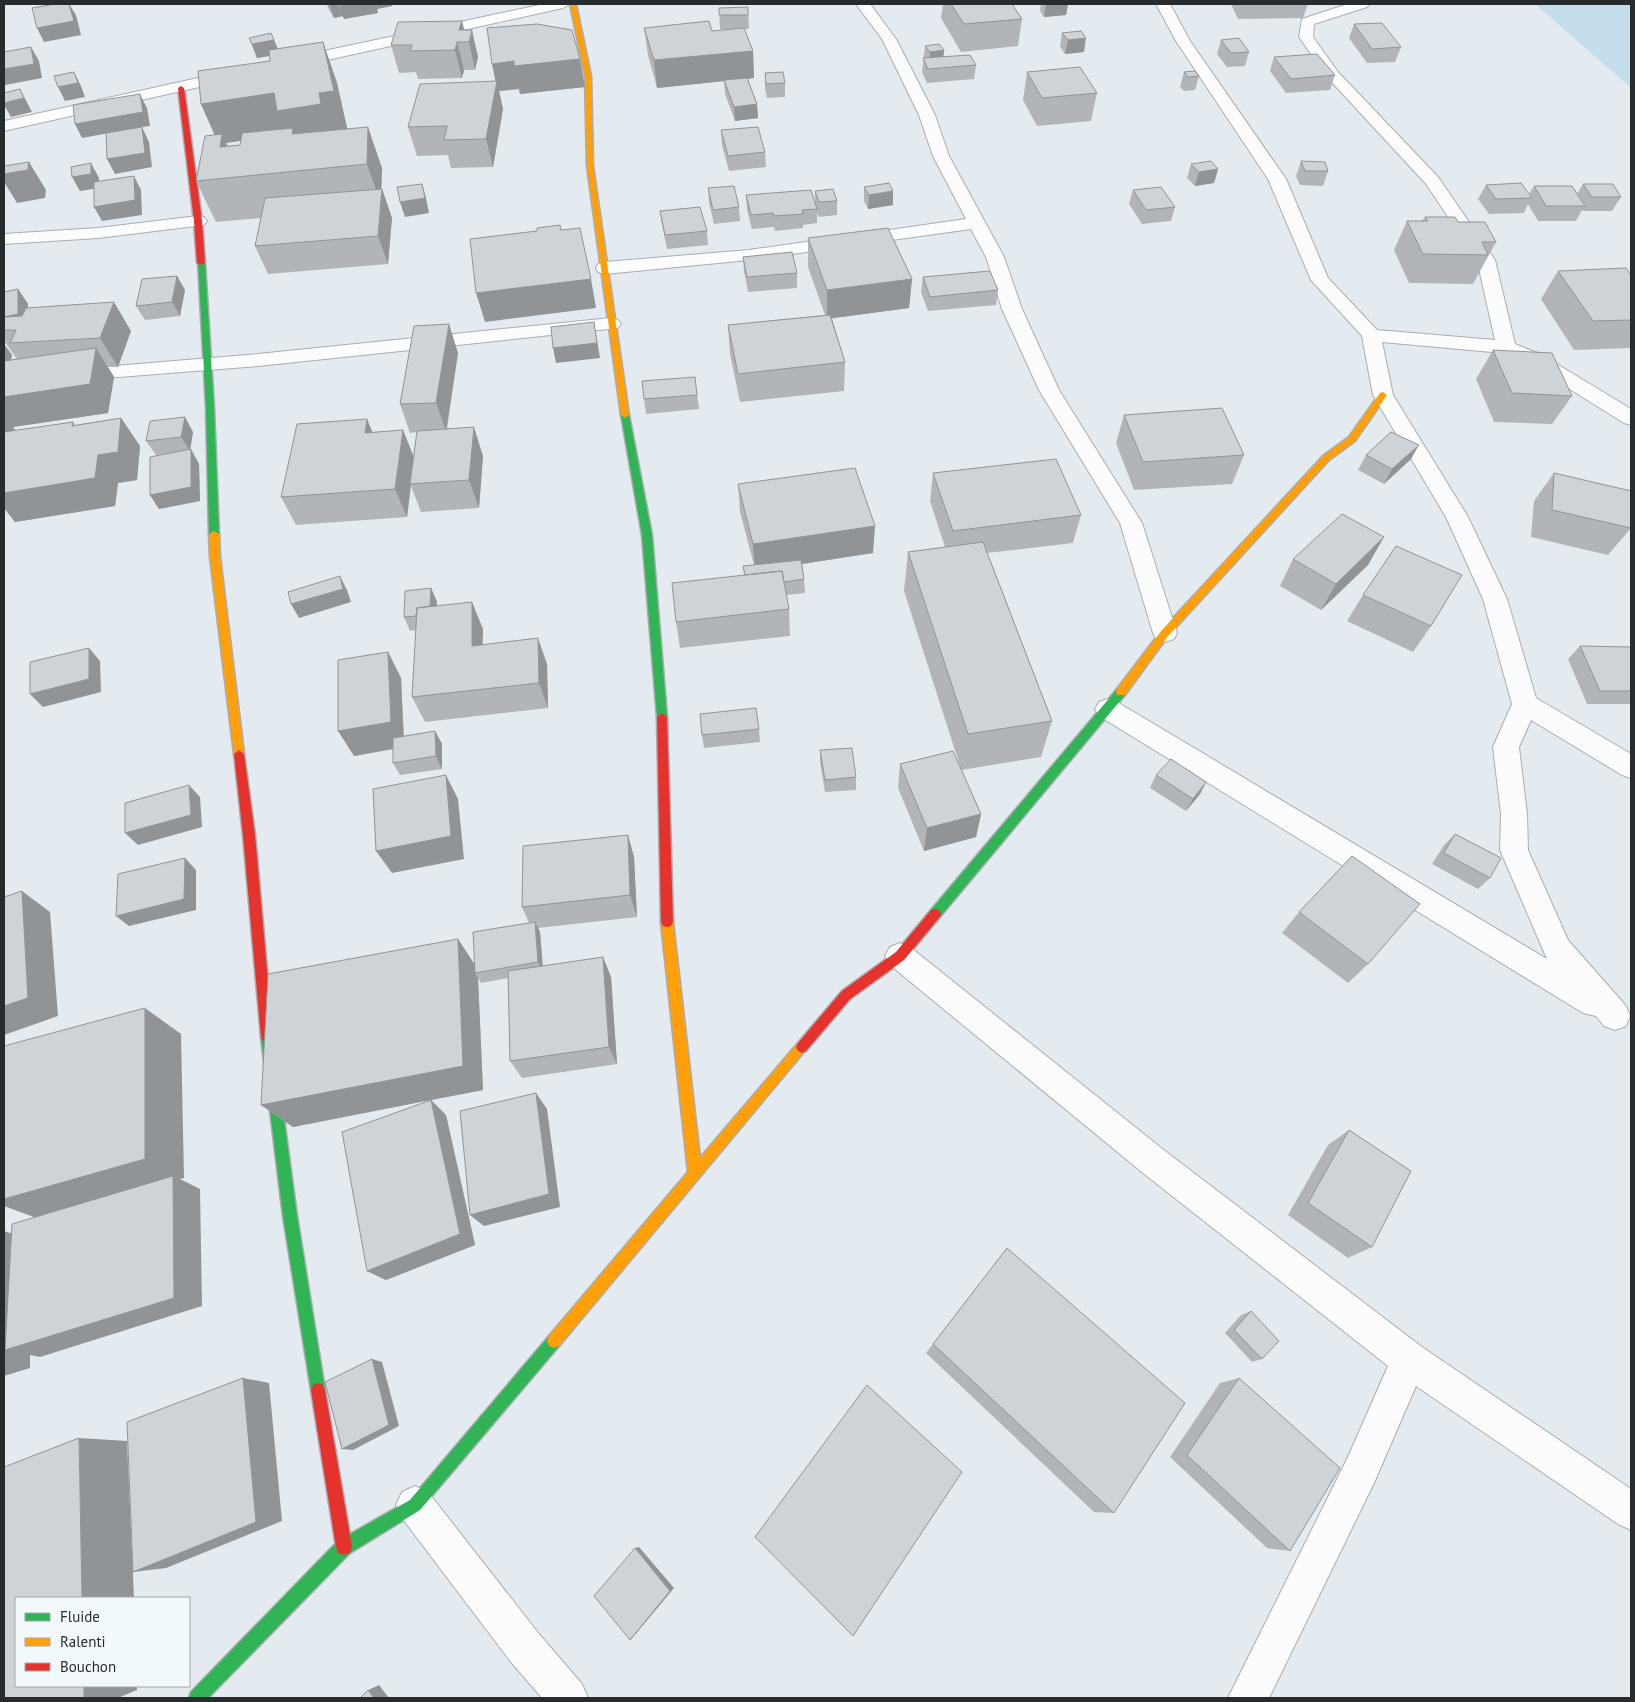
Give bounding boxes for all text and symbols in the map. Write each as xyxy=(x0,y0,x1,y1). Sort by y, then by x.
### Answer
legend xyxy=(15,1597,190,1687)
text: Fluide xyxy=(60,1607,100,1626)
text: Ralenti xyxy=(60,1632,106,1651)
text: Bouchon xyxy=(60,1657,116,1676)

